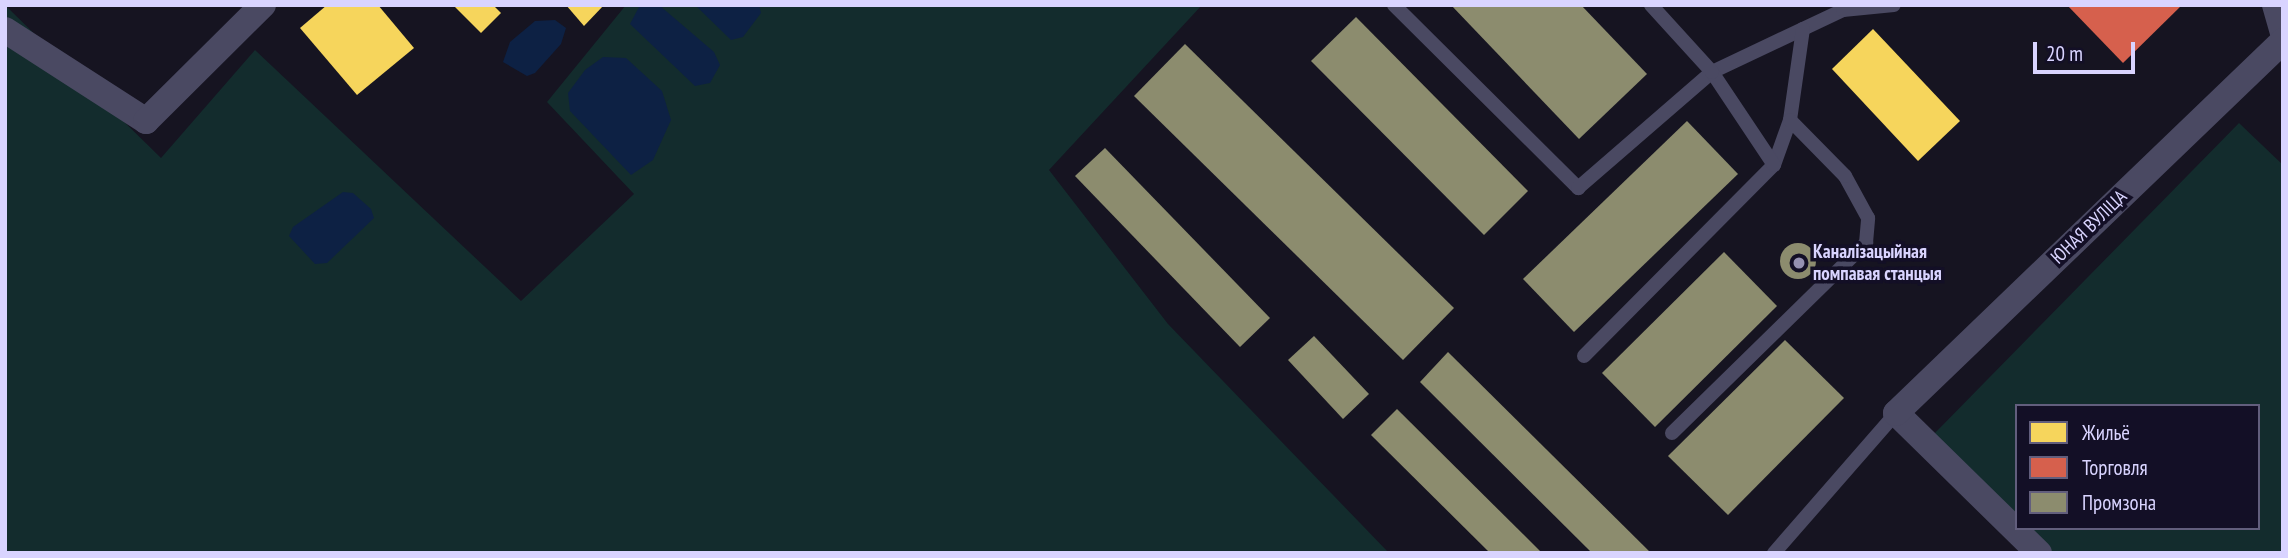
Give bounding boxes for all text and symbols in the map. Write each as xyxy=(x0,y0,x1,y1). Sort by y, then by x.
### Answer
scale bar xyxy=(2036,28,2138,72)
text: 20 m xyxy=(2046,40,2083,67)
street label: ЮНАЯ ВУЛІЦА xyxy=(2046,185,2132,269)
place label: Каналізацыйная помпавая станцыя xyxy=(1813,241,1942,285)
marker: Каналізацыйная помпавая станцыя xyxy=(1791,255,1807,271)
legend xyxy=(2015,404,2260,530)
text: Жильё xyxy=(2082,419,2130,446)
text: Торговля xyxy=(2082,454,2148,481)
text: Промзона xyxy=(2082,489,2156,516)

